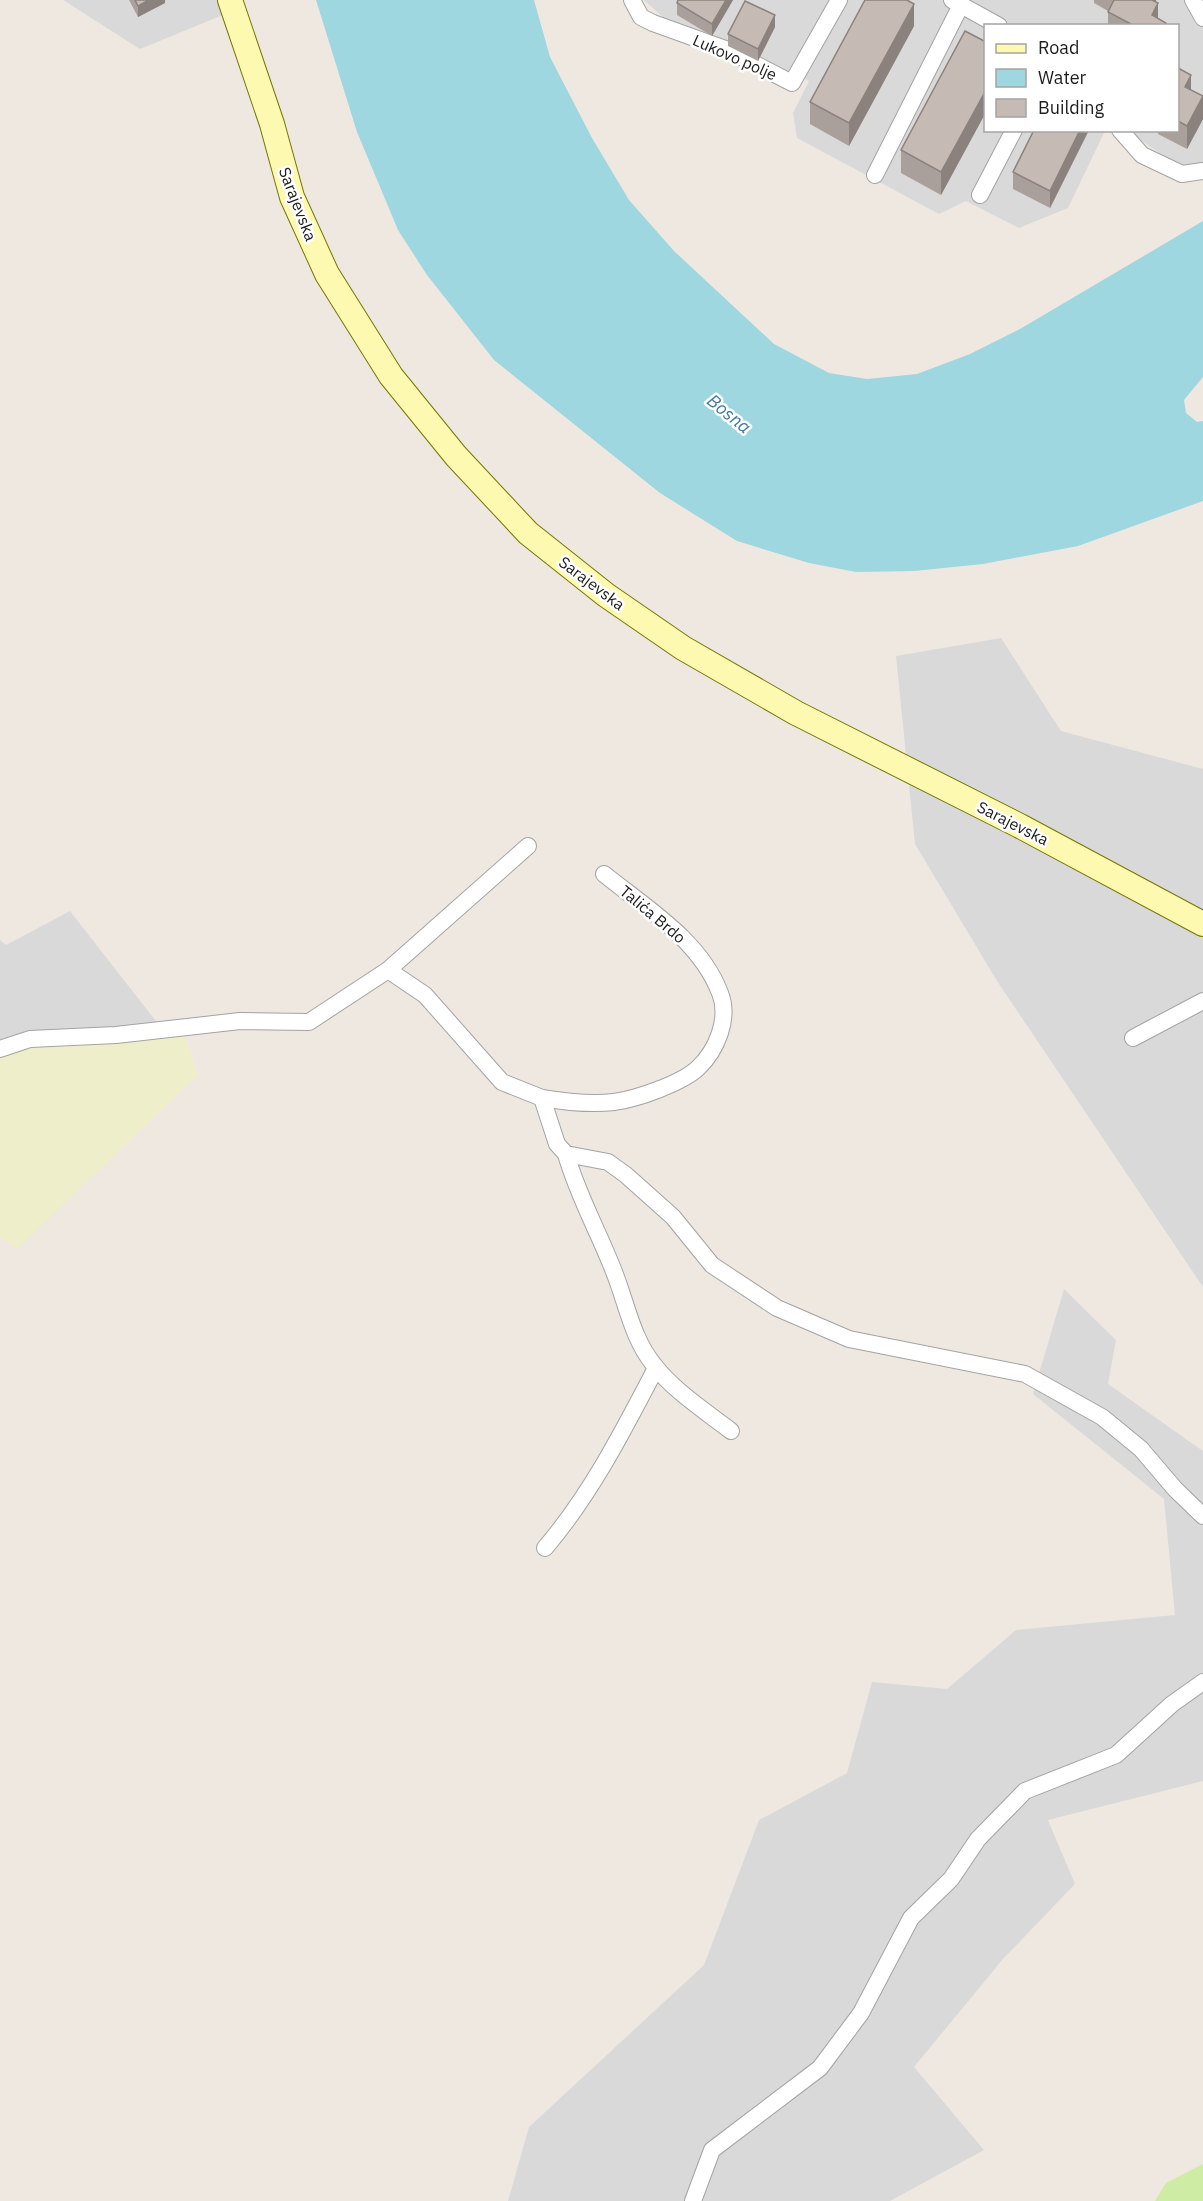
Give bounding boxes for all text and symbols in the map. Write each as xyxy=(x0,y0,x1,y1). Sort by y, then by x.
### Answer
legend xyxy=(984,24,1179,132)
street label: Lukovo polje xyxy=(690,30,780,84)
text: Road xyxy=(1038,36,1079,59)
text: Water xyxy=(1038,66,1087,89)
text: Building xyxy=(1038,96,1105,119)
street label: Sarajevska xyxy=(275,164,321,244)
water label: Bosna xyxy=(703,389,756,438)
street label: Sarajevska xyxy=(555,552,629,615)
street label: Sarajevska xyxy=(974,797,1052,850)
street label: Talića Brdo xyxy=(616,881,690,947)

